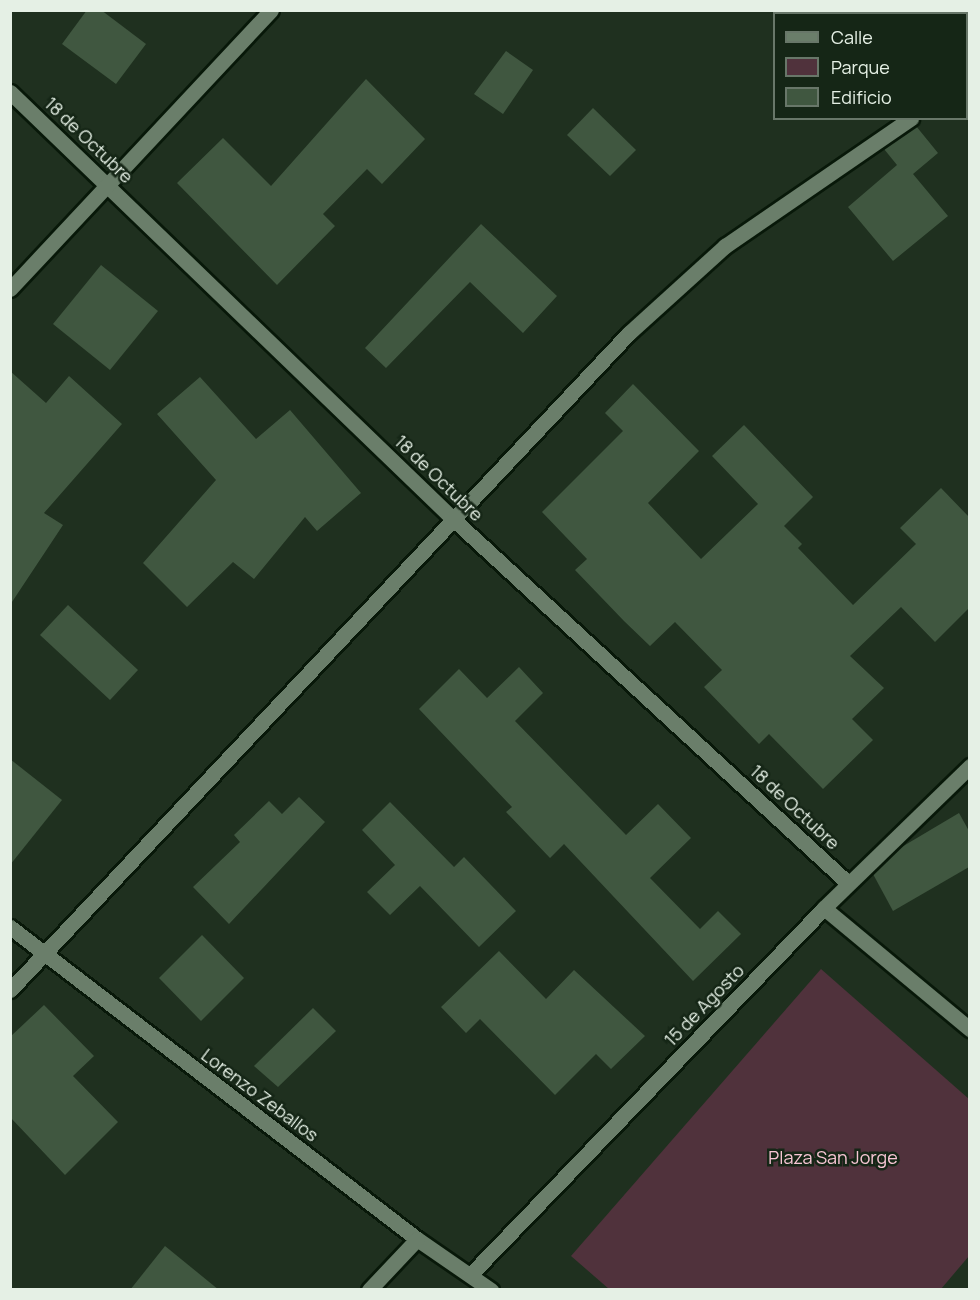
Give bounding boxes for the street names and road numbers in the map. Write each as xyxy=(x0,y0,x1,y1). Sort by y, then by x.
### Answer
street label: 18 de Octubre xyxy=(40,93,138,187)
street label: 18 de Octubre xyxy=(390,431,488,525)
street label: 18 de Octubre xyxy=(746,760,844,854)
street label: 15 de Agosto xyxy=(660,960,748,1050)
street label: Lorenzo Zeballos xyxy=(197,1044,323,1146)

